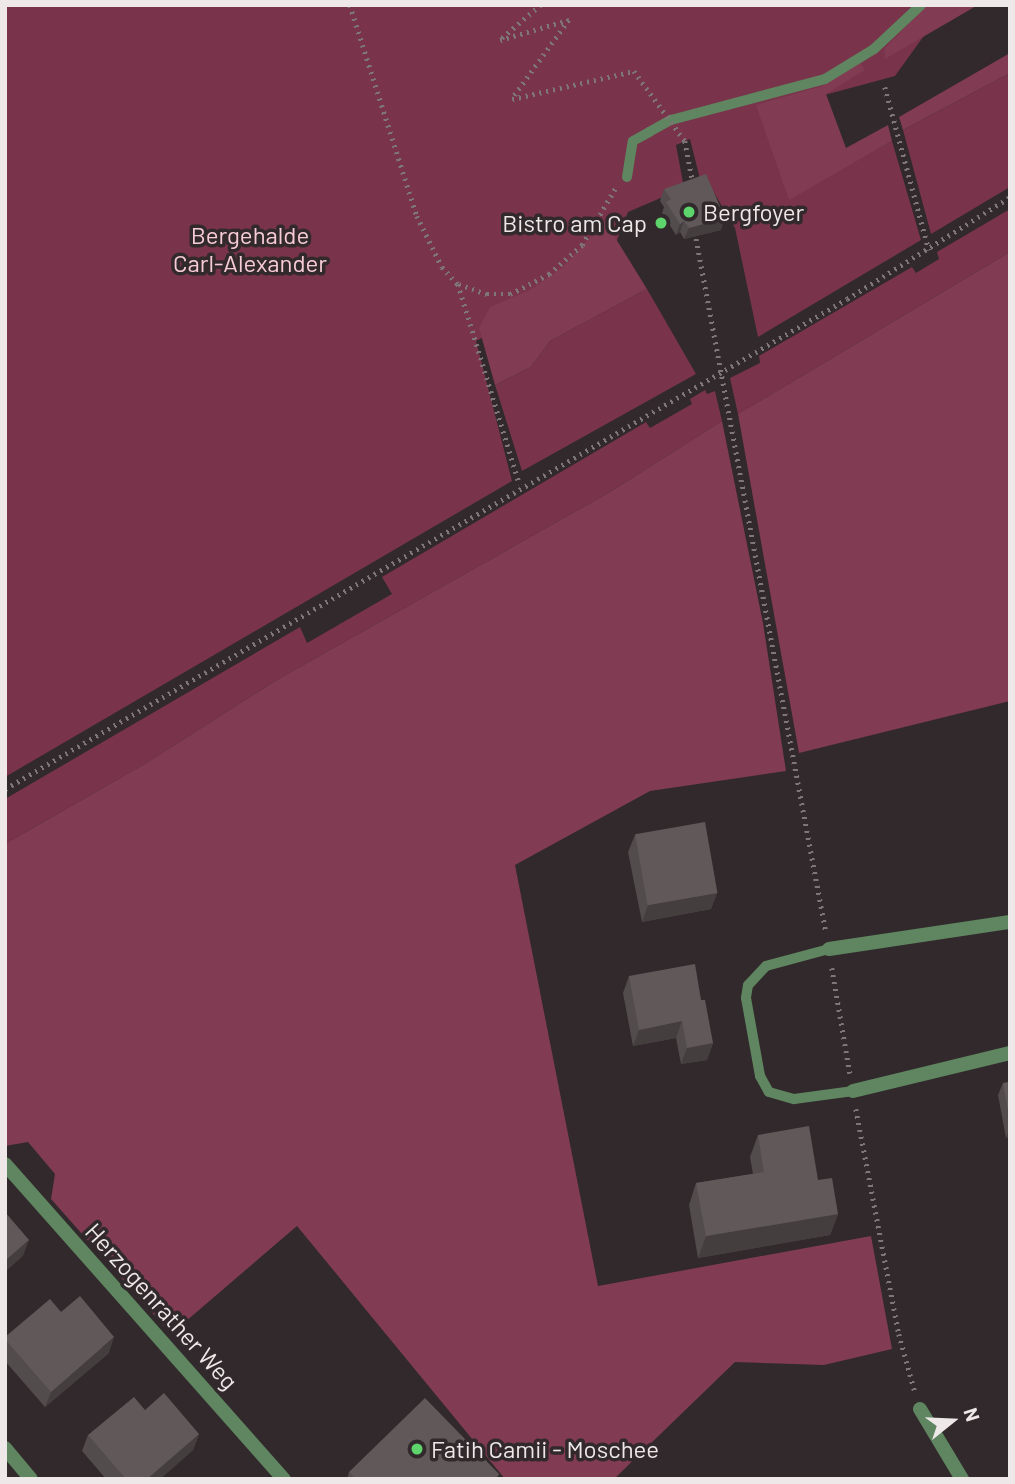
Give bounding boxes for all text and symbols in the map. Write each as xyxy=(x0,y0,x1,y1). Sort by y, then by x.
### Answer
place label: Bergfoyer xyxy=(703,198,804,226)
marker: Bergfoyer xyxy=(681,204,697,220)
place label: Bistro am Cap xyxy=(502,209,647,237)
marker: Bistro am Cap xyxy=(653,215,669,231)
park label: Bergehalde Carl-Alexander xyxy=(173,221,327,277)
street label: Herzogenrather Weg xyxy=(80,1217,244,1395)
north arrow xyxy=(917,1386,987,1456)
text: N xyxy=(960,1405,985,1424)
place label: Fatih Camii - Moschee xyxy=(431,1435,659,1463)
marker: Fatih Camii - Moschee xyxy=(409,1441,425,1457)

